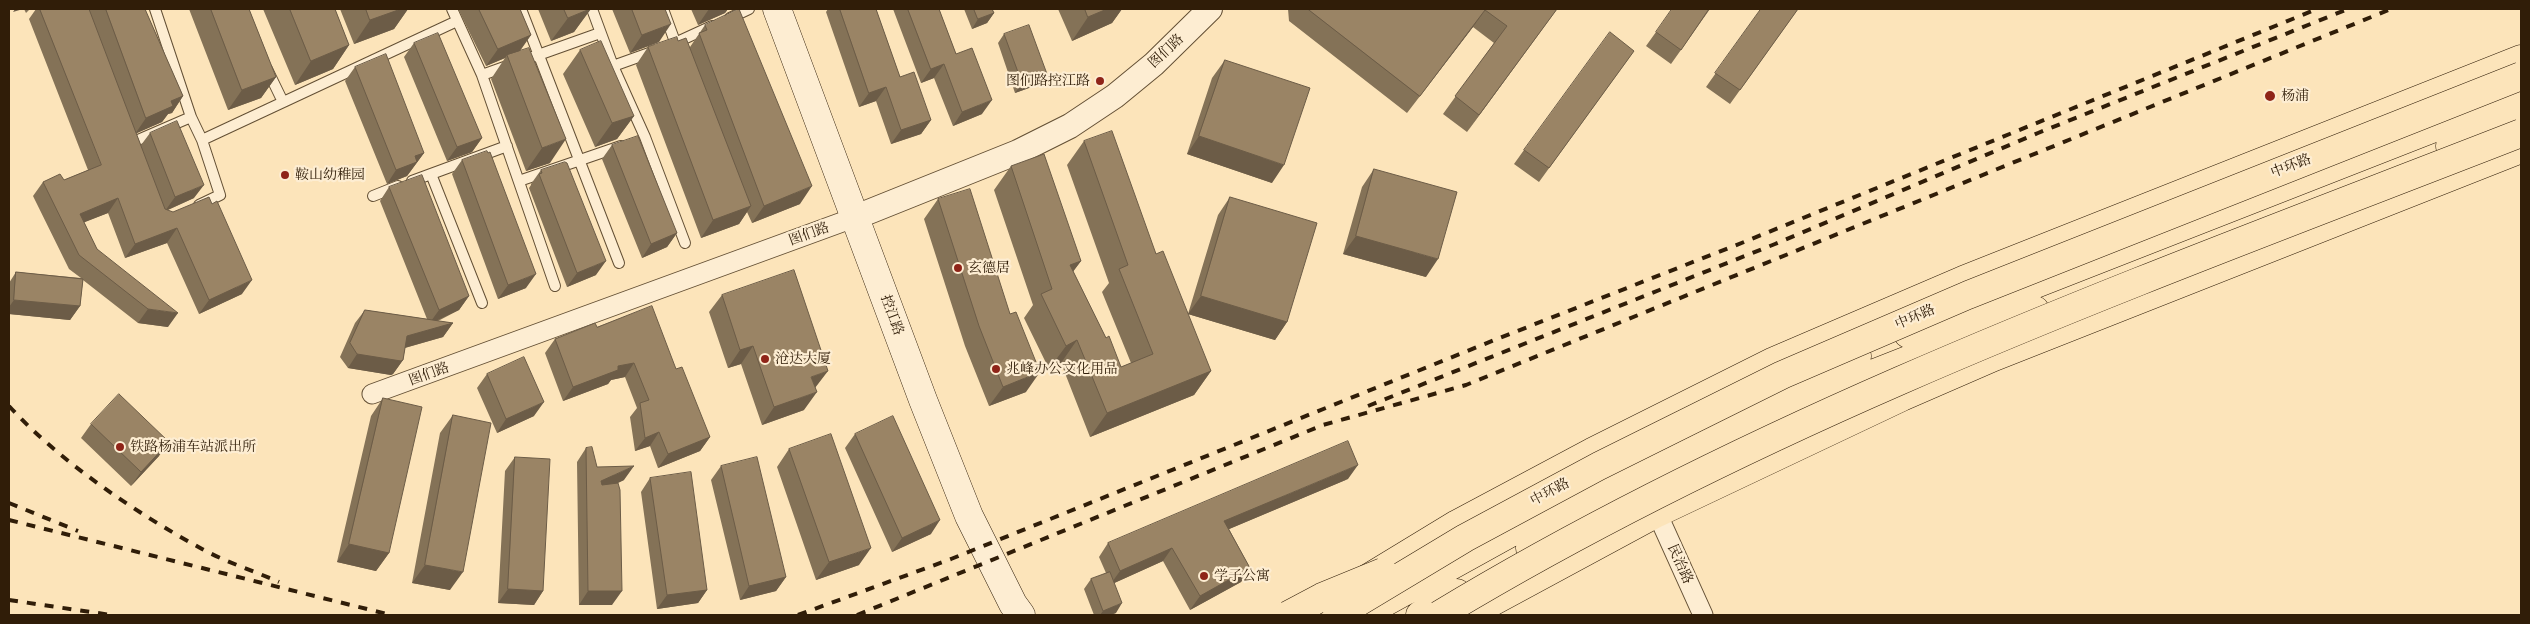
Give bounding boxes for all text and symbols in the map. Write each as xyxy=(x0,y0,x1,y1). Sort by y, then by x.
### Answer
street label: 图们路 xyxy=(1145,31,1187,71)
place label: 图们路控江路 xyxy=(1006,73,1090,89)
marker: 图们路控江路 xyxy=(1094,75,1106,87)
place label: 杨浦 xyxy=(2281,88,2309,104)
marker: 杨浦 xyxy=(2263,89,2277,103)
street label: 中环路 xyxy=(2268,151,2314,181)
place label: 鞍山幼稚园 xyxy=(295,167,365,183)
marker: 鞍山幼稚园 xyxy=(279,169,291,181)
street label: 图们路 xyxy=(786,219,832,249)
place label: 玄德居 xyxy=(968,260,1010,276)
marker: 玄德居 xyxy=(952,262,964,274)
street label: 控江路 xyxy=(877,292,907,338)
street label: 中环路 xyxy=(1892,301,1938,333)
place label: 沧达大厦 xyxy=(775,351,831,367)
marker: 沧达大厦 xyxy=(759,353,771,365)
street label: 图们路 xyxy=(406,359,452,389)
place label: 兆峰办公文化用品 xyxy=(1006,361,1118,377)
marker: 兆峰办公文化用品 xyxy=(990,363,1002,375)
place label: 铁路杨浦车站派出所 xyxy=(130,439,256,455)
marker: 铁路杨浦车站派出所 xyxy=(114,441,126,453)
street label: 中环路 xyxy=(1528,475,1572,509)
street label: 民治路 xyxy=(1664,541,1696,587)
place label: 学子公寓 xyxy=(1214,568,1270,584)
marker: 学子公寓 xyxy=(1198,570,1210,582)

